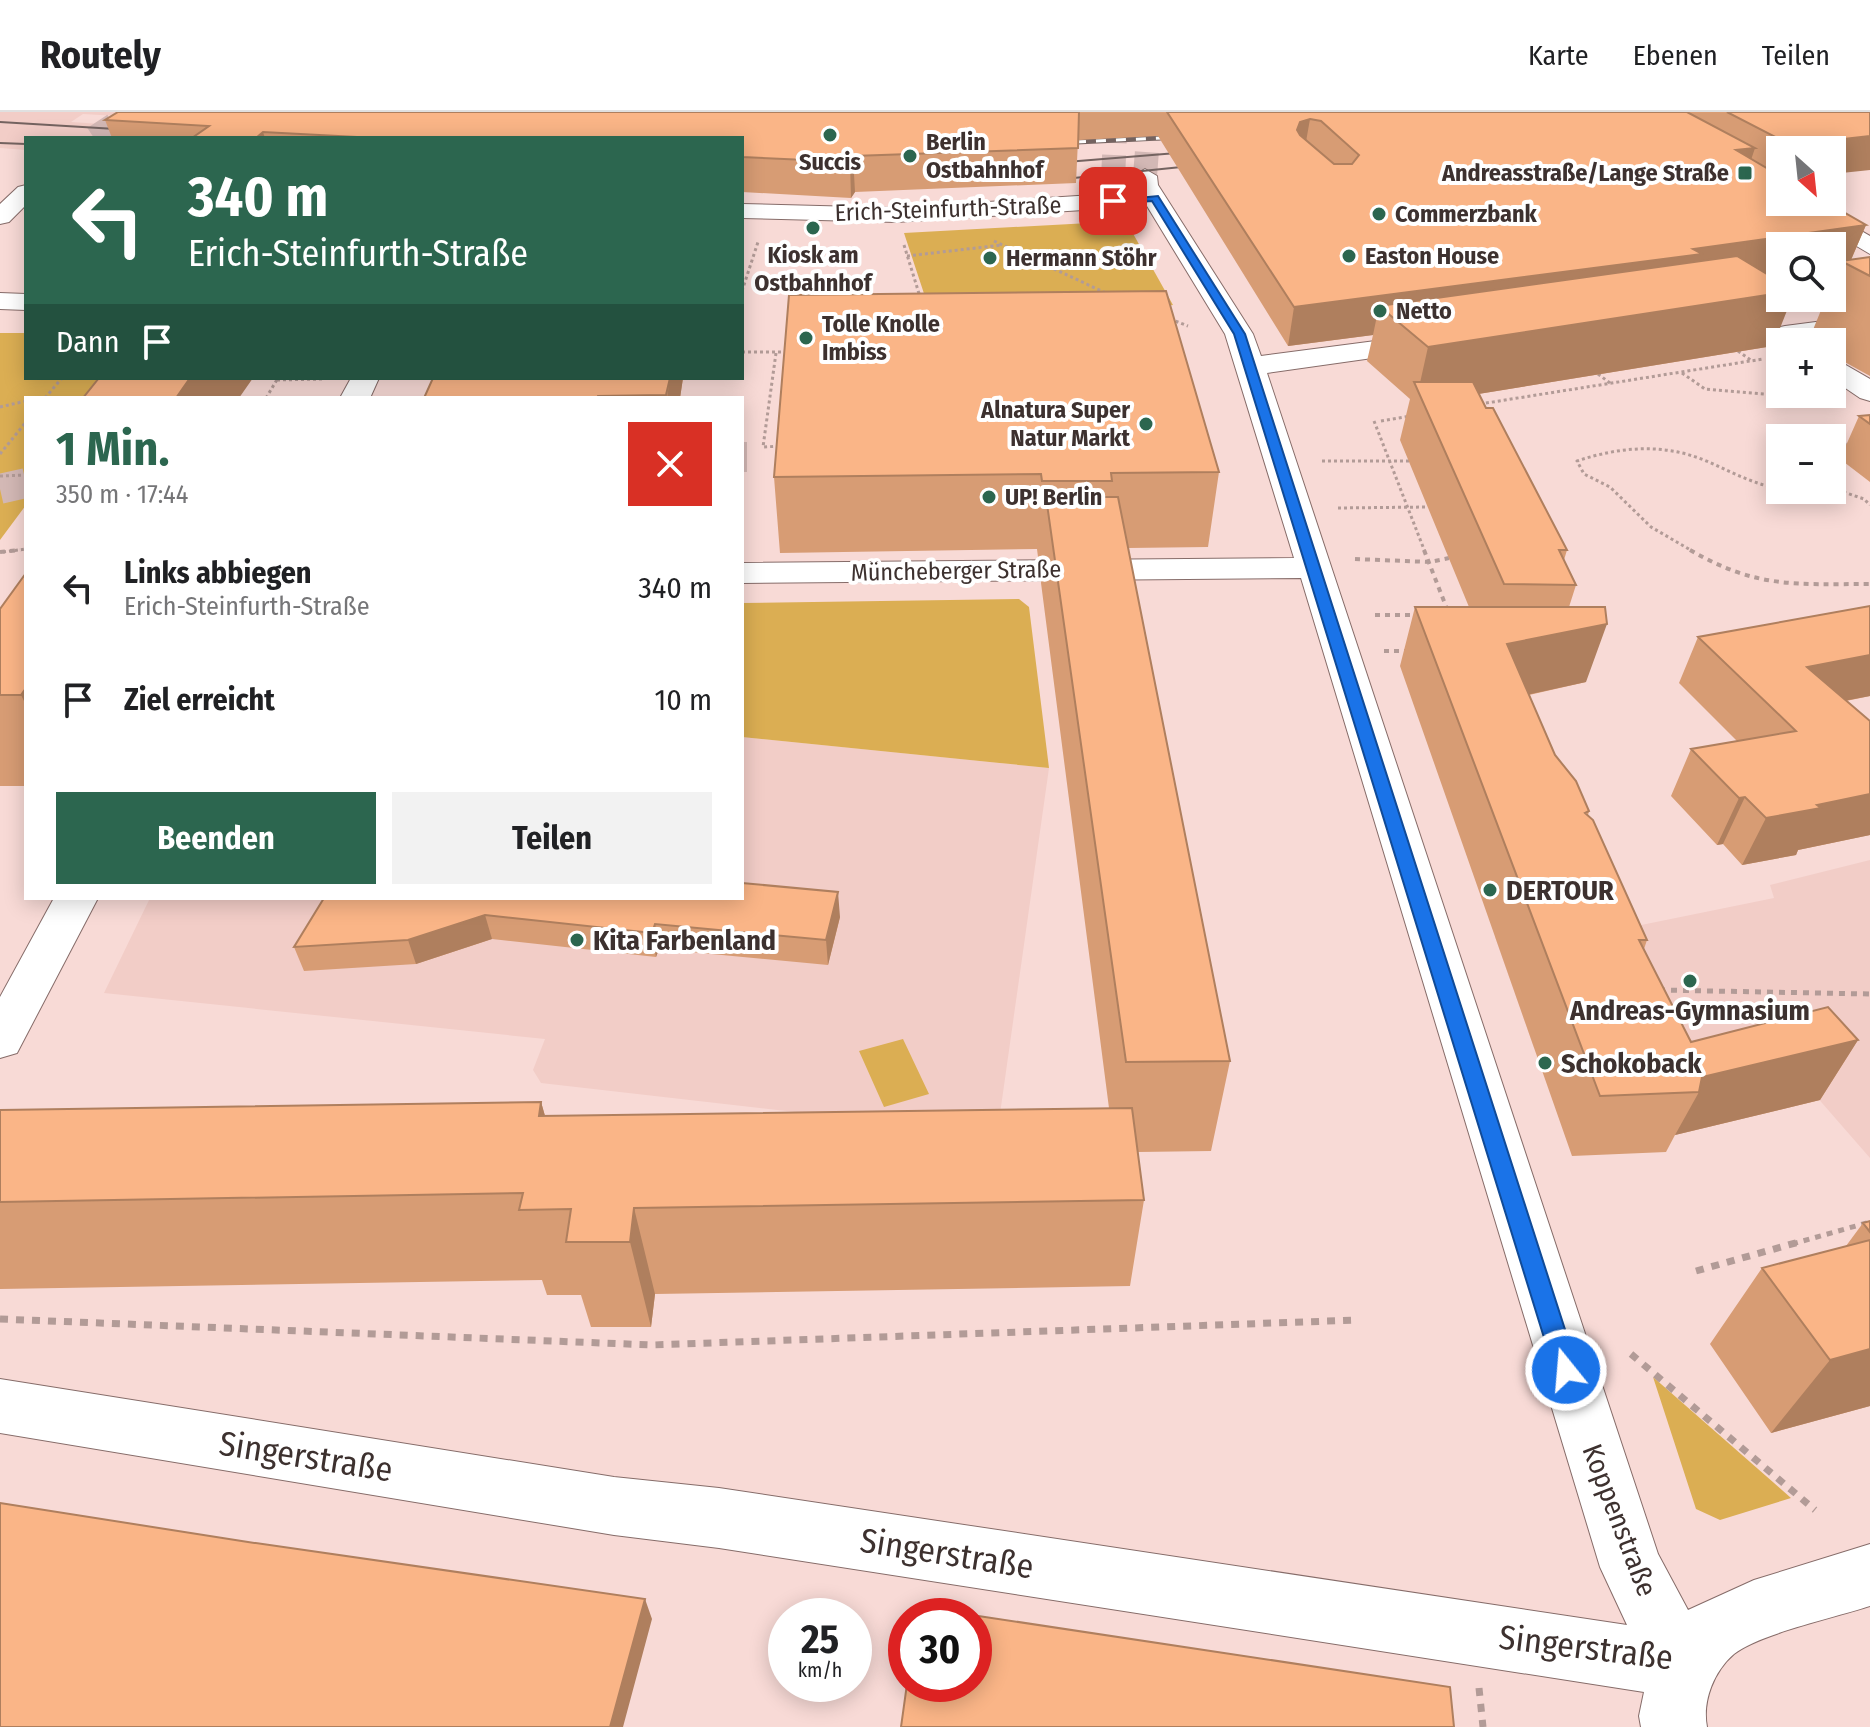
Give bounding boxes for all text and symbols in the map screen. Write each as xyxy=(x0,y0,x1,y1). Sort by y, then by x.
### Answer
text: Routely xyxy=(40,32,161,78)
text: Karte xyxy=(1528,39,1589,72)
text: Ebenen xyxy=(1633,39,1718,72)
text: Teilen xyxy=(1762,39,1830,72)
marker: Succis xyxy=(821,126,839,144)
place label: Berlin Ostbahnhof xyxy=(926,128,1045,184)
north arrow xyxy=(1766,136,1846,216)
map controls xyxy=(1766,136,1846,504)
marker: Berlin Ostbahnhof xyxy=(901,147,919,165)
place label: Succis xyxy=(799,148,862,176)
place label: Andreasstraße/Lange Straße xyxy=(1441,159,1729,187)
text: 340 m xyxy=(188,164,328,231)
marker: Andreasstraße/Lange Straße xyxy=(1736,164,1754,182)
pin xyxy=(1079,167,1147,235)
icon: left xyxy=(56,168,160,272)
icon: arrive xyxy=(1091,179,1135,223)
street label: Erich-Steinfurth-Straße xyxy=(834,191,1062,227)
place label: Commerzbank xyxy=(1395,200,1538,228)
marker: Commerzbank xyxy=(1370,205,1388,223)
marker: Kiosk am Ostbahnhof xyxy=(804,219,822,237)
text: Erich-Steinfurth-Straße xyxy=(188,232,528,276)
button: search xyxy=(1766,232,1846,312)
place label: Kiosk am Ostbahnhof xyxy=(754,241,874,297)
place label: Easton House xyxy=(1365,242,1499,270)
place label: Hermann Stöhr xyxy=(1006,244,1157,272)
marker: Easton House xyxy=(1340,247,1358,265)
marker: Hermann Stöhr xyxy=(981,249,999,267)
place label: Netto xyxy=(1396,297,1452,325)
marker: Netto xyxy=(1371,302,1389,320)
place label: Tolle Knolle Imbiss xyxy=(822,310,940,366)
icon: arrive xyxy=(135,320,179,364)
text: Dann xyxy=(56,324,119,360)
button: + xyxy=(1766,328,1846,408)
marker: Tolle Knolle Imbiss xyxy=(797,329,815,347)
place label: Alnatura Super Natur Markt xyxy=(980,396,1131,452)
marker: Alnatura Super Natur Markt xyxy=(1137,415,1155,433)
text: 1 Min. xyxy=(56,420,169,478)
button: close xyxy=(628,422,712,506)
button: − xyxy=(1766,424,1846,504)
text: 350 m · 17:44 xyxy=(56,479,188,510)
place label: UP! Berlin xyxy=(1005,483,1102,511)
marker: UP! Berlin xyxy=(980,488,998,506)
text: Links abbiegen xyxy=(124,555,312,591)
street label: Müncheberger Straße xyxy=(851,555,1061,587)
icon: left xyxy=(56,566,100,610)
text: 340 m xyxy=(638,570,712,606)
text: Erich-Steinfurth-Straße xyxy=(124,591,370,622)
icon: arrive xyxy=(56,678,100,722)
text: Ziel erreicht xyxy=(124,682,275,718)
text: 10 m xyxy=(655,682,712,718)
button: Beenden xyxy=(56,792,376,884)
button: Teilen xyxy=(392,792,712,884)
place label: DERTOUR xyxy=(1506,874,1614,907)
marker: DERTOUR xyxy=(1481,881,1499,899)
place label: Kita Farbenland xyxy=(593,924,776,957)
marker: Kita Farbenland xyxy=(568,931,586,949)
marker: Andreas-Gymnasium xyxy=(1681,972,1699,990)
place label: Andreas-Gymnasium xyxy=(1569,994,1810,1027)
place label: Schokoback xyxy=(1561,1047,1702,1080)
marker: Schokoback xyxy=(1536,1054,1554,1072)
position arrow xyxy=(1524,1328,1608,1412)
street label: Singerstraße xyxy=(216,1423,396,1490)
street label: Koppenstraße xyxy=(1575,1440,1664,1601)
street label: Singerstraße xyxy=(857,1520,1037,1587)
speed limit sign: 30 xyxy=(888,1598,992,1702)
text: 25 xyxy=(801,1616,839,1664)
street label: Singerstraße xyxy=(1497,1616,1675,1679)
text: km/h xyxy=(798,1658,842,1682)

